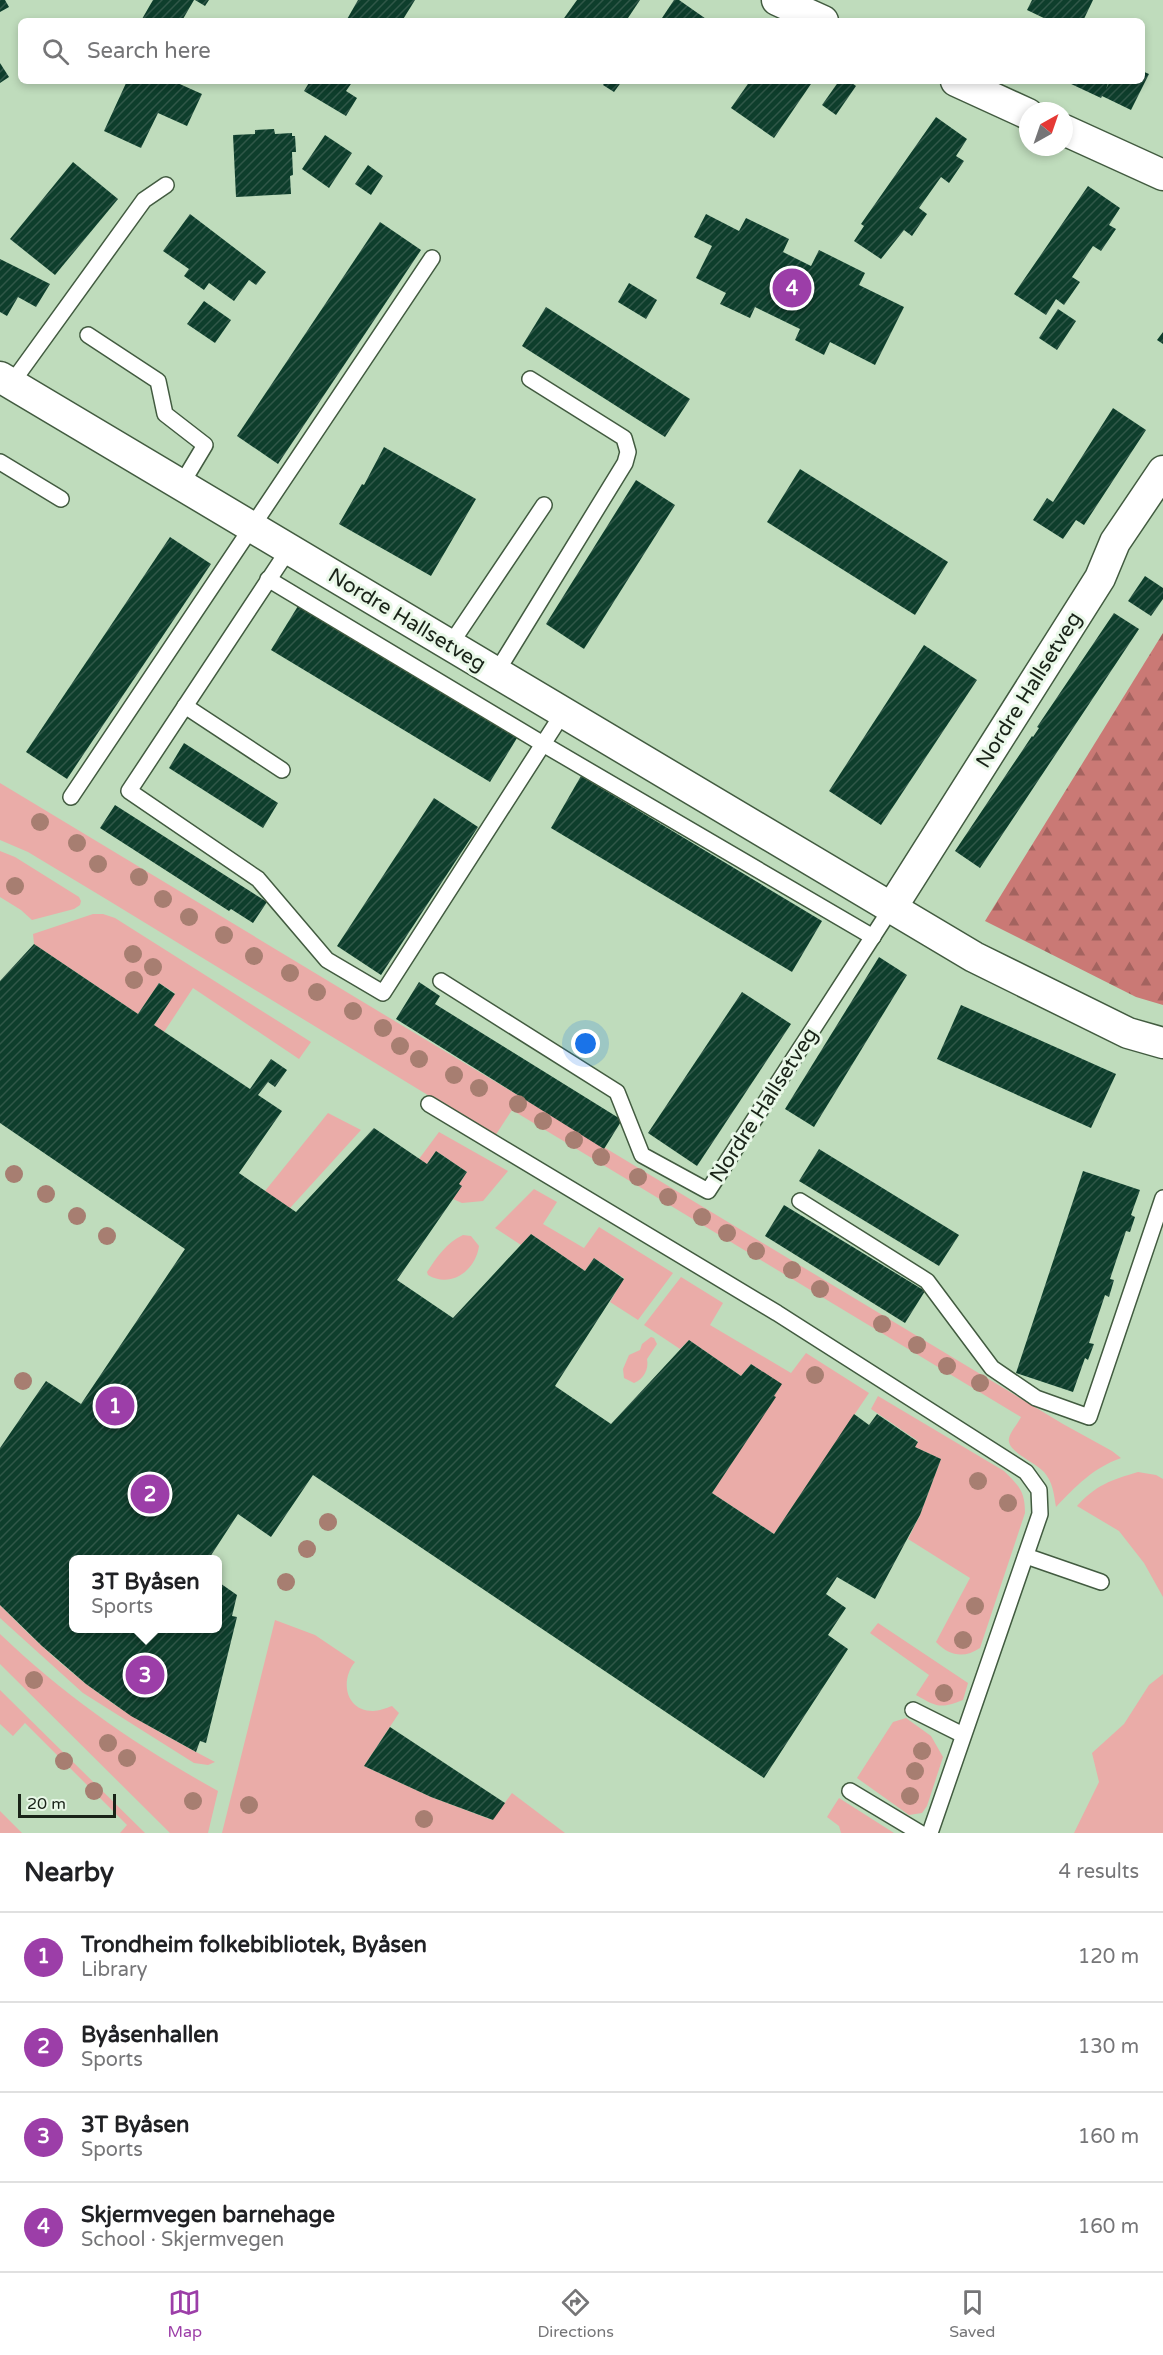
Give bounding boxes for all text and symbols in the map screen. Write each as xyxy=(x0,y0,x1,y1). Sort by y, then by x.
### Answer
search box xyxy=(18,18,1145,84)
icon: search xyxy=(39,35,72,68)
text: Search here xyxy=(87,38,211,64)
north arrow xyxy=(1019,102,1073,156)
pin: 4 xyxy=(772,266,812,310)
street label: Nordre Hallsetveg xyxy=(324,563,490,677)
street label: Nordre Hallsetveg xyxy=(971,607,1087,773)
street label: Nordre Hallsetveg xyxy=(705,1023,823,1187)
your location xyxy=(571,1029,600,1058)
pin: 1 xyxy=(96,1384,134,1428)
pin: 2 xyxy=(130,1472,170,1516)
popup xyxy=(69,1555,222,1633)
text: 3T Byåsen xyxy=(91,1569,200,1595)
text: Sports xyxy=(91,1595,153,1619)
pin: 3 xyxy=(126,1652,164,1698)
scale bar xyxy=(18,1791,116,1818)
text: 20 m xyxy=(27,1794,66,1814)
text: Nearby xyxy=(24,1857,114,1888)
text: 4 results xyxy=(1059,1860,1139,1884)
text: Trondheim folkebibliotek, Byåsen xyxy=(81,1932,427,1958)
text: 1 xyxy=(37,1945,50,1969)
text: 120 m xyxy=(1078,1945,1139,1969)
text: Library xyxy=(81,1958,147,1982)
text: Byåsenhallen xyxy=(81,2022,219,2048)
text: 2 xyxy=(37,2035,50,2059)
text: 130 m xyxy=(1078,2035,1139,2059)
text: Sports xyxy=(81,2048,143,2072)
text: 3T Byåsen xyxy=(81,2112,189,2138)
text: 3 xyxy=(37,2125,50,2149)
text: 160 m xyxy=(1078,2125,1139,2149)
text: Sports xyxy=(81,2138,143,2162)
text: Skjermvegen barnehage xyxy=(81,2202,335,2228)
text: 4 xyxy=(37,2215,50,2239)
text: 160 m xyxy=(1078,2215,1139,2239)
text: School · Skjermvegen xyxy=(81,2228,284,2252)
tab: Map xyxy=(168,2286,202,2342)
tab: Directions xyxy=(537,2286,614,2342)
tab: Saved xyxy=(949,2286,995,2342)

